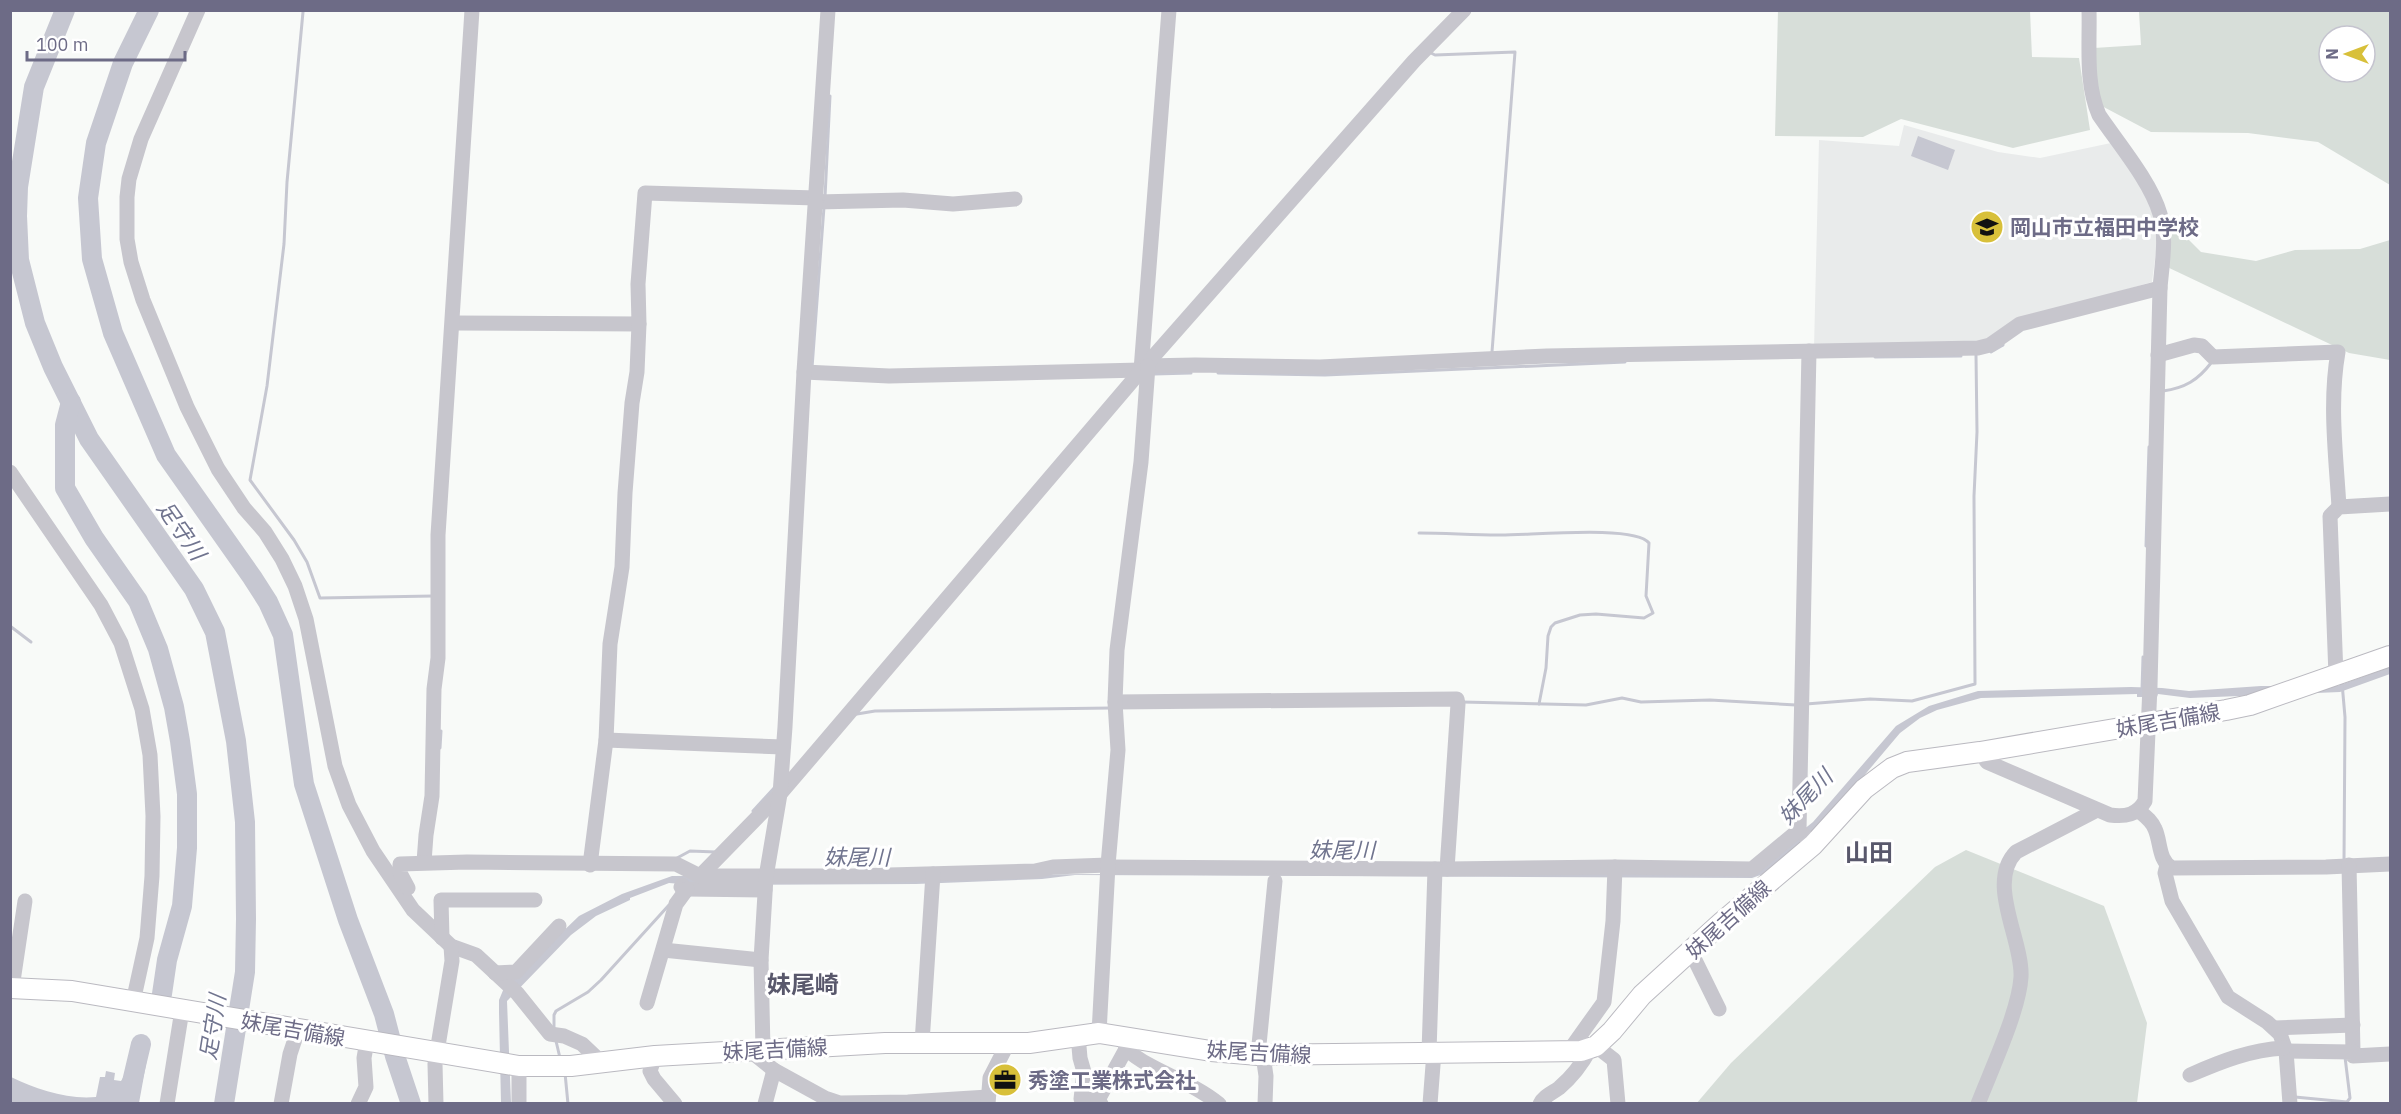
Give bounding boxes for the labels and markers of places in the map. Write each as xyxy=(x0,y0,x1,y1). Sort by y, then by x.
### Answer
school or university icon: 岡山市立福田中学校 xyxy=(1969,209,2005,245)
place label: 岡山市立福田中学校 xyxy=(2010,213,2199,241)
office icon: 秀塗工業株式会社 xyxy=(987,1062,1023,1098)
place label: 秀塗工業株式会社 xyxy=(1028,1066,1196,1094)

